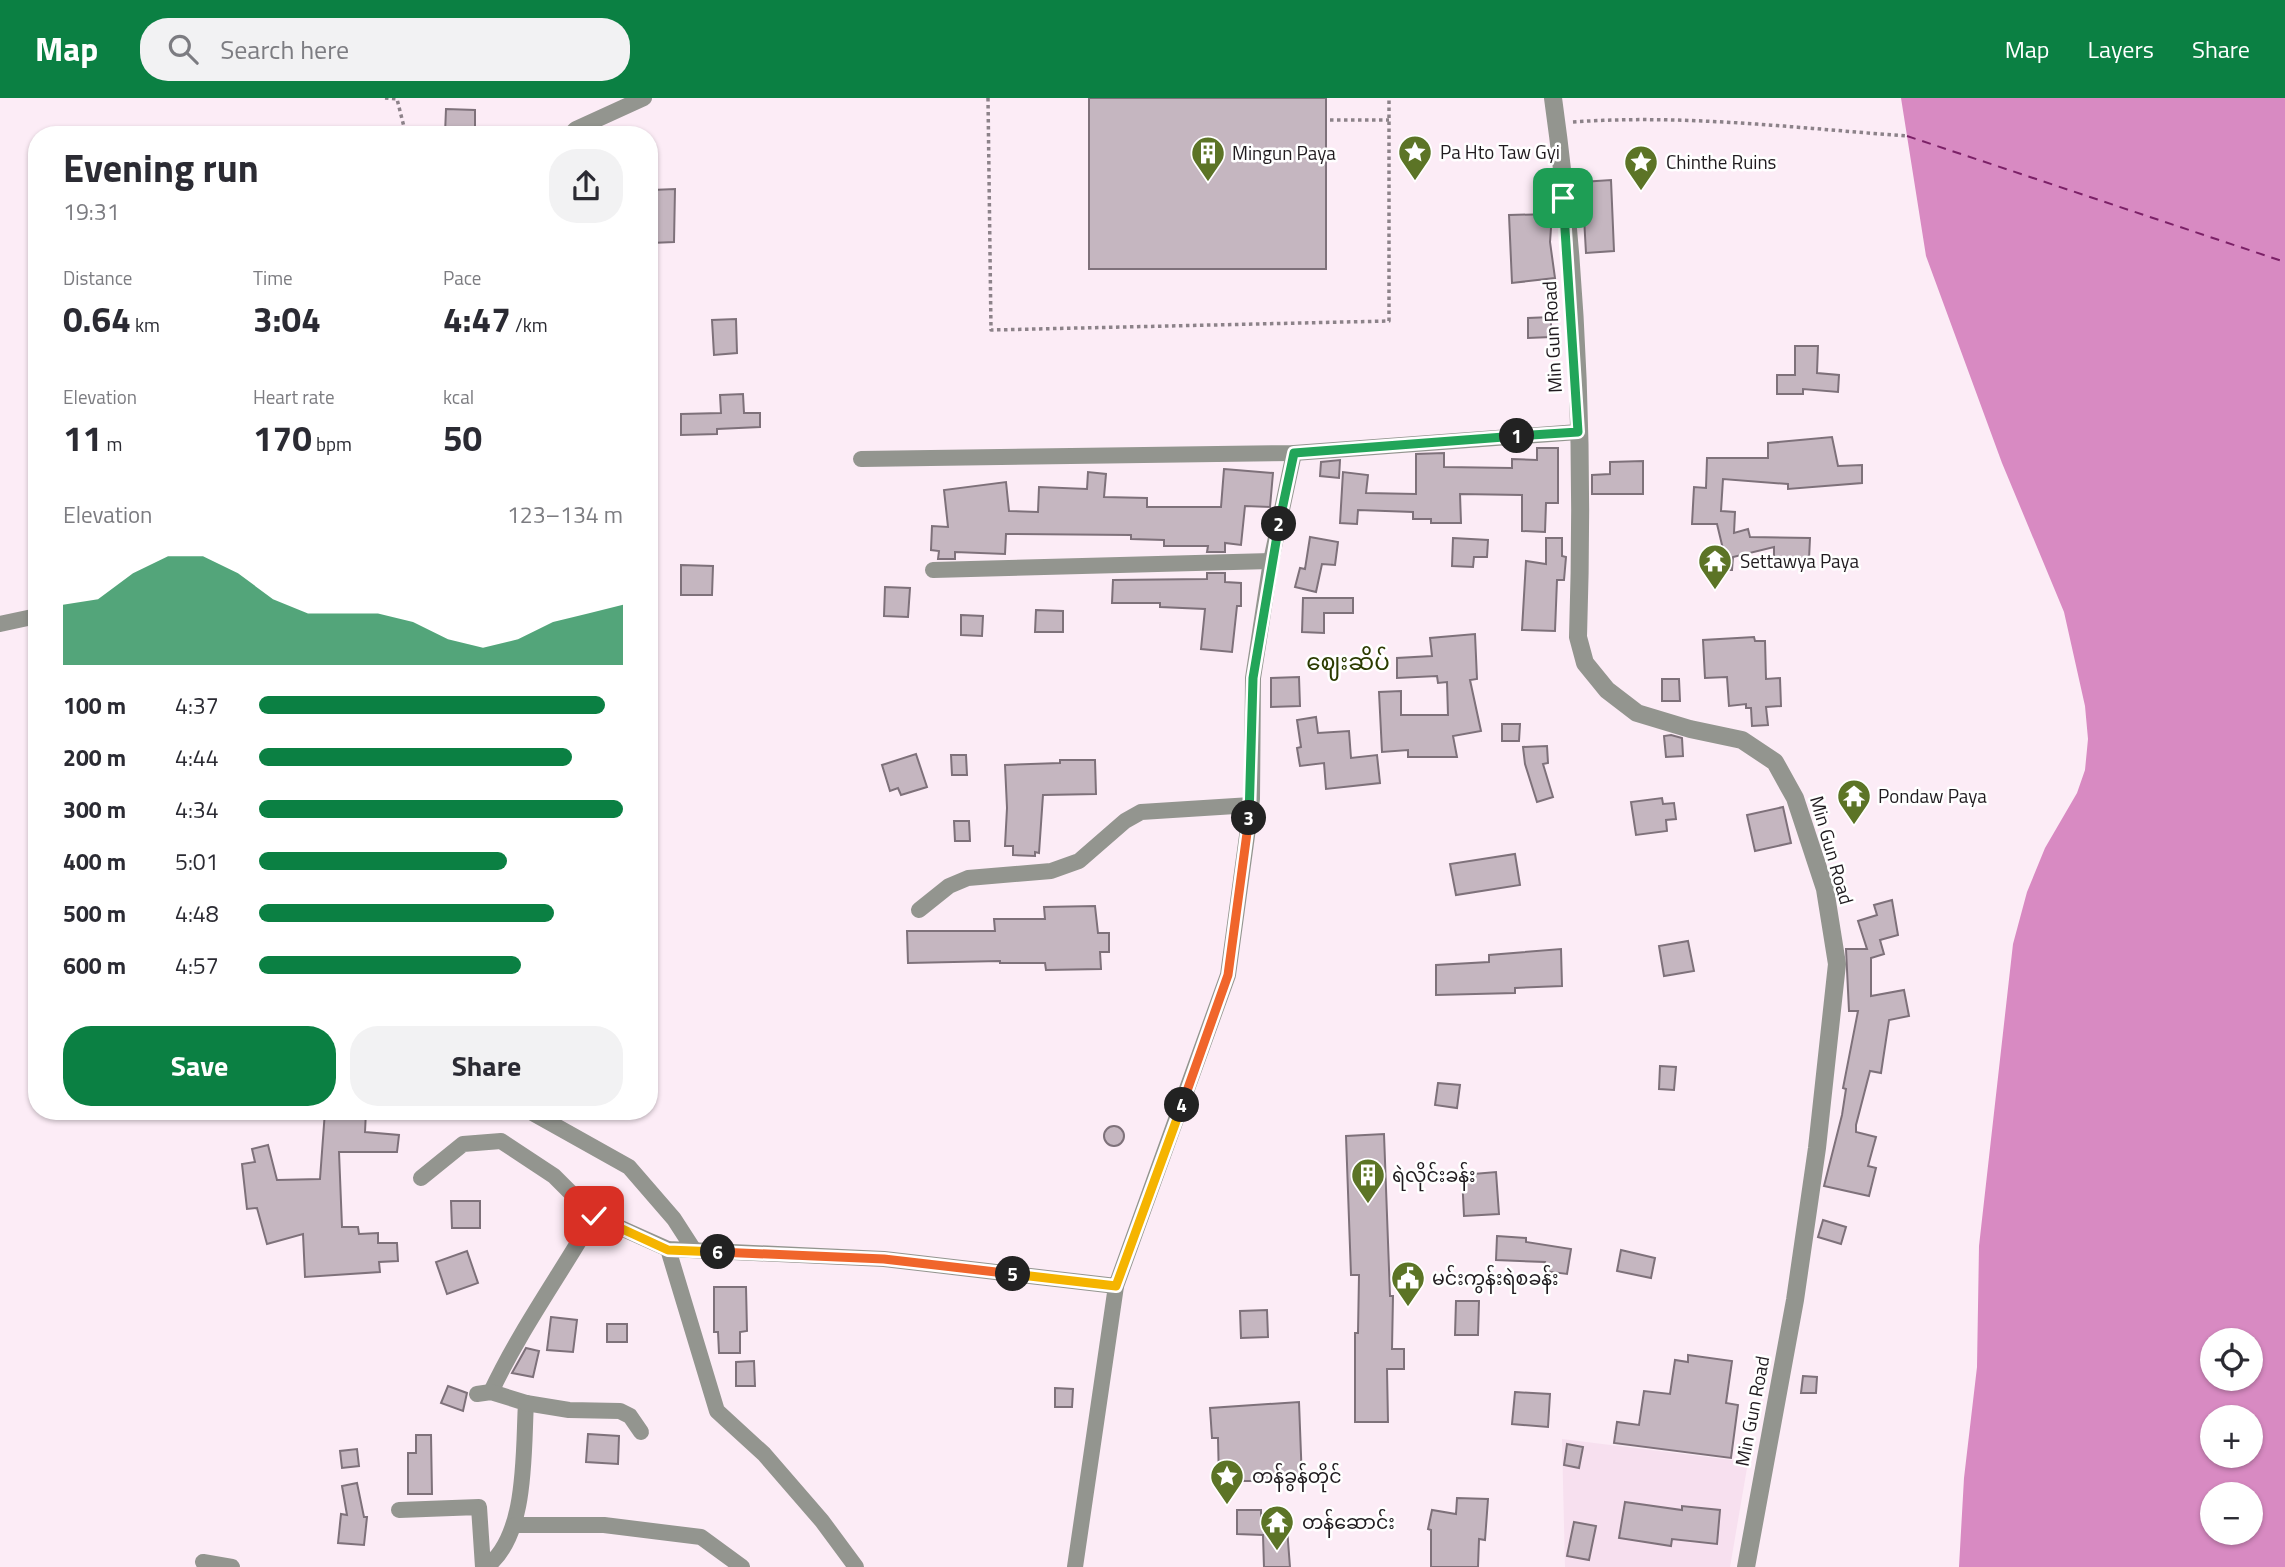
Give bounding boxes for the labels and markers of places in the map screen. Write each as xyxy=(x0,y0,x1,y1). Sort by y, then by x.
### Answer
place icon: Pa Hto Taw Gyi xyxy=(1396,133,1434,182)
building icon: Mingun Paya xyxy=(1189,134,1227,183)
place label: Pa Hto Taw Gyi xyxy=(1440,137,1560,166)
place label: Mingun Paya xyxy=(1232,138,1336,167)
place icon: Chinthe Ruins xyxy=(1622,143,1660,192)
place label: Chinthe Ruins xyxy=(1666,147,1777,176)
pin xyxy=(1533,168,1593,228)
pin: 1 xyxy=(1500,418,1534,454)
pin: 2 xyxy=(1262,506,1296,542)
temple icon: Settawya Paya xyxy=(1696,542,1734,591)
place label: Settawya Paya xyxy=(1740,546,1859,575)
temple icon: Pondaw Paya xyxy=(1835,777,1873,826)
place label: Pondaw Paya xyxy=(1878,781,1987,810)
pin: 3 xyxy=(1232,800,1266,836)
pin: 4 xyxy=(1164,1088,1200,1122)
building icon: ရဲလိုင်းခန်း xyxy=(1349,1156,1387,1205)
place label: ရဲလိုင်းခန်း xyxy=(1392,1160,1476,1192)
pin xyxy=(564,1186,624,1246)
pin: 6 xyxy=(700,1234,736,1270)
pin: 5 xyxy=(996,1256,1030,1292)
public building icon: မင်းကွန်းရဲစခန်း xyxy=(1389,1259,1427,1308)
place label: မင်းကွန်းရဲစခန်း xyxy=(1432,1263,1559,1294)
place icon: တန်ခွန်တိုင် xyxy=(1208,1457,1246,1506)
place label: တန်ခွန်တိုင် xyxy=(1252,1461,1342,1493)
temple icon: တန်ဆောင်း xyxy=(1258,1503,1296,1552)
place label: တန်ဆောင်း xyxy=(1302,1507,1395,1538)

